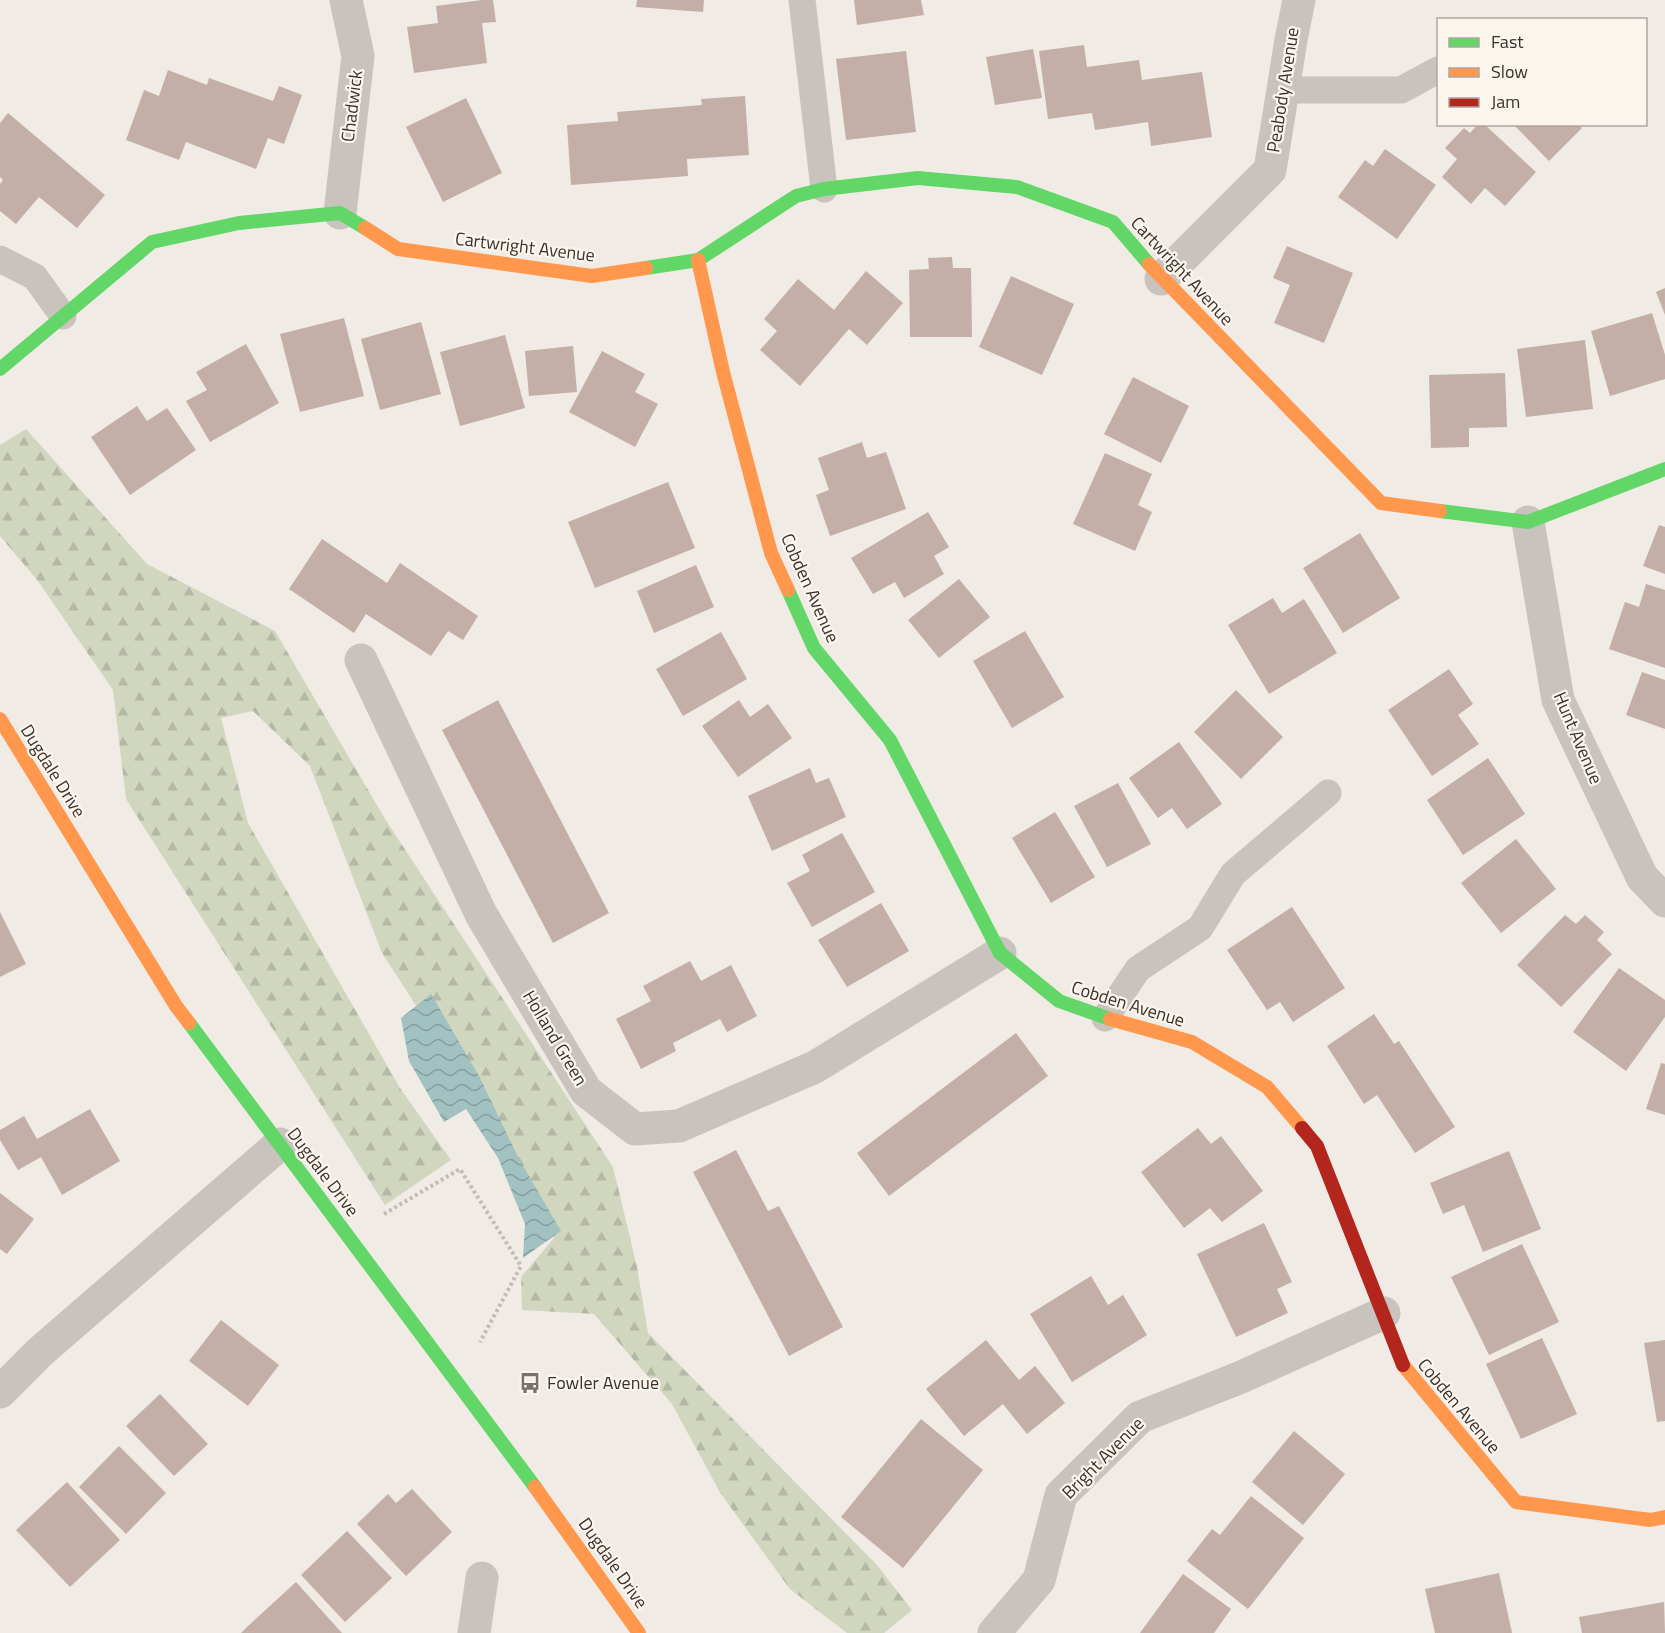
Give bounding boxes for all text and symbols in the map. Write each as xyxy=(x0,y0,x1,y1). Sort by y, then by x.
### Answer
legend xyxy=(1437,18,1647,126)
street label: Peabody Avenue xyxy=(1259,26,1306,154)
text: Fast xyxy=(1491,28,1524,55)
text: Slow xyxy=(1491,58,1528,85)
street label: Chadwick xyxy=(334,68,369,143)
text: Jam xyxy=(1491,88,1520,115)
street label: Cartwright Avenue xyxy=(1125,210,1240,331)
street label: Cartwright Avenue xyxy=(454,225,597,268)
street label: Cobden Avenue xyxy=(774,529,847,647)
street label: Hunt Avenue xyxy=(1547,687,1610,788)
street label: Dugdale Drive xyxy=(14,719,93,823)
street label: Cobden Avenue xyxy=(1068,973,1188,1034)
street label: Holland Green xyxy=(516,985,595,1091)
street label: Dugdale Drive xyxy=(281,1121,366,1222)
street label: Cobden Avenue xyxy=(1411,1352,1507,1459)
place label: Fowler Avenue xyxy=(547,1369,659,1396)
bus stop icon: Fowler Avenue xyxy=(518,1371,542,1395)
street label: Bright Avenue xyxy=(1055,1410,1150,1505)
street label: Dugdale Drive xyxy=(572,1512,655,1614)

